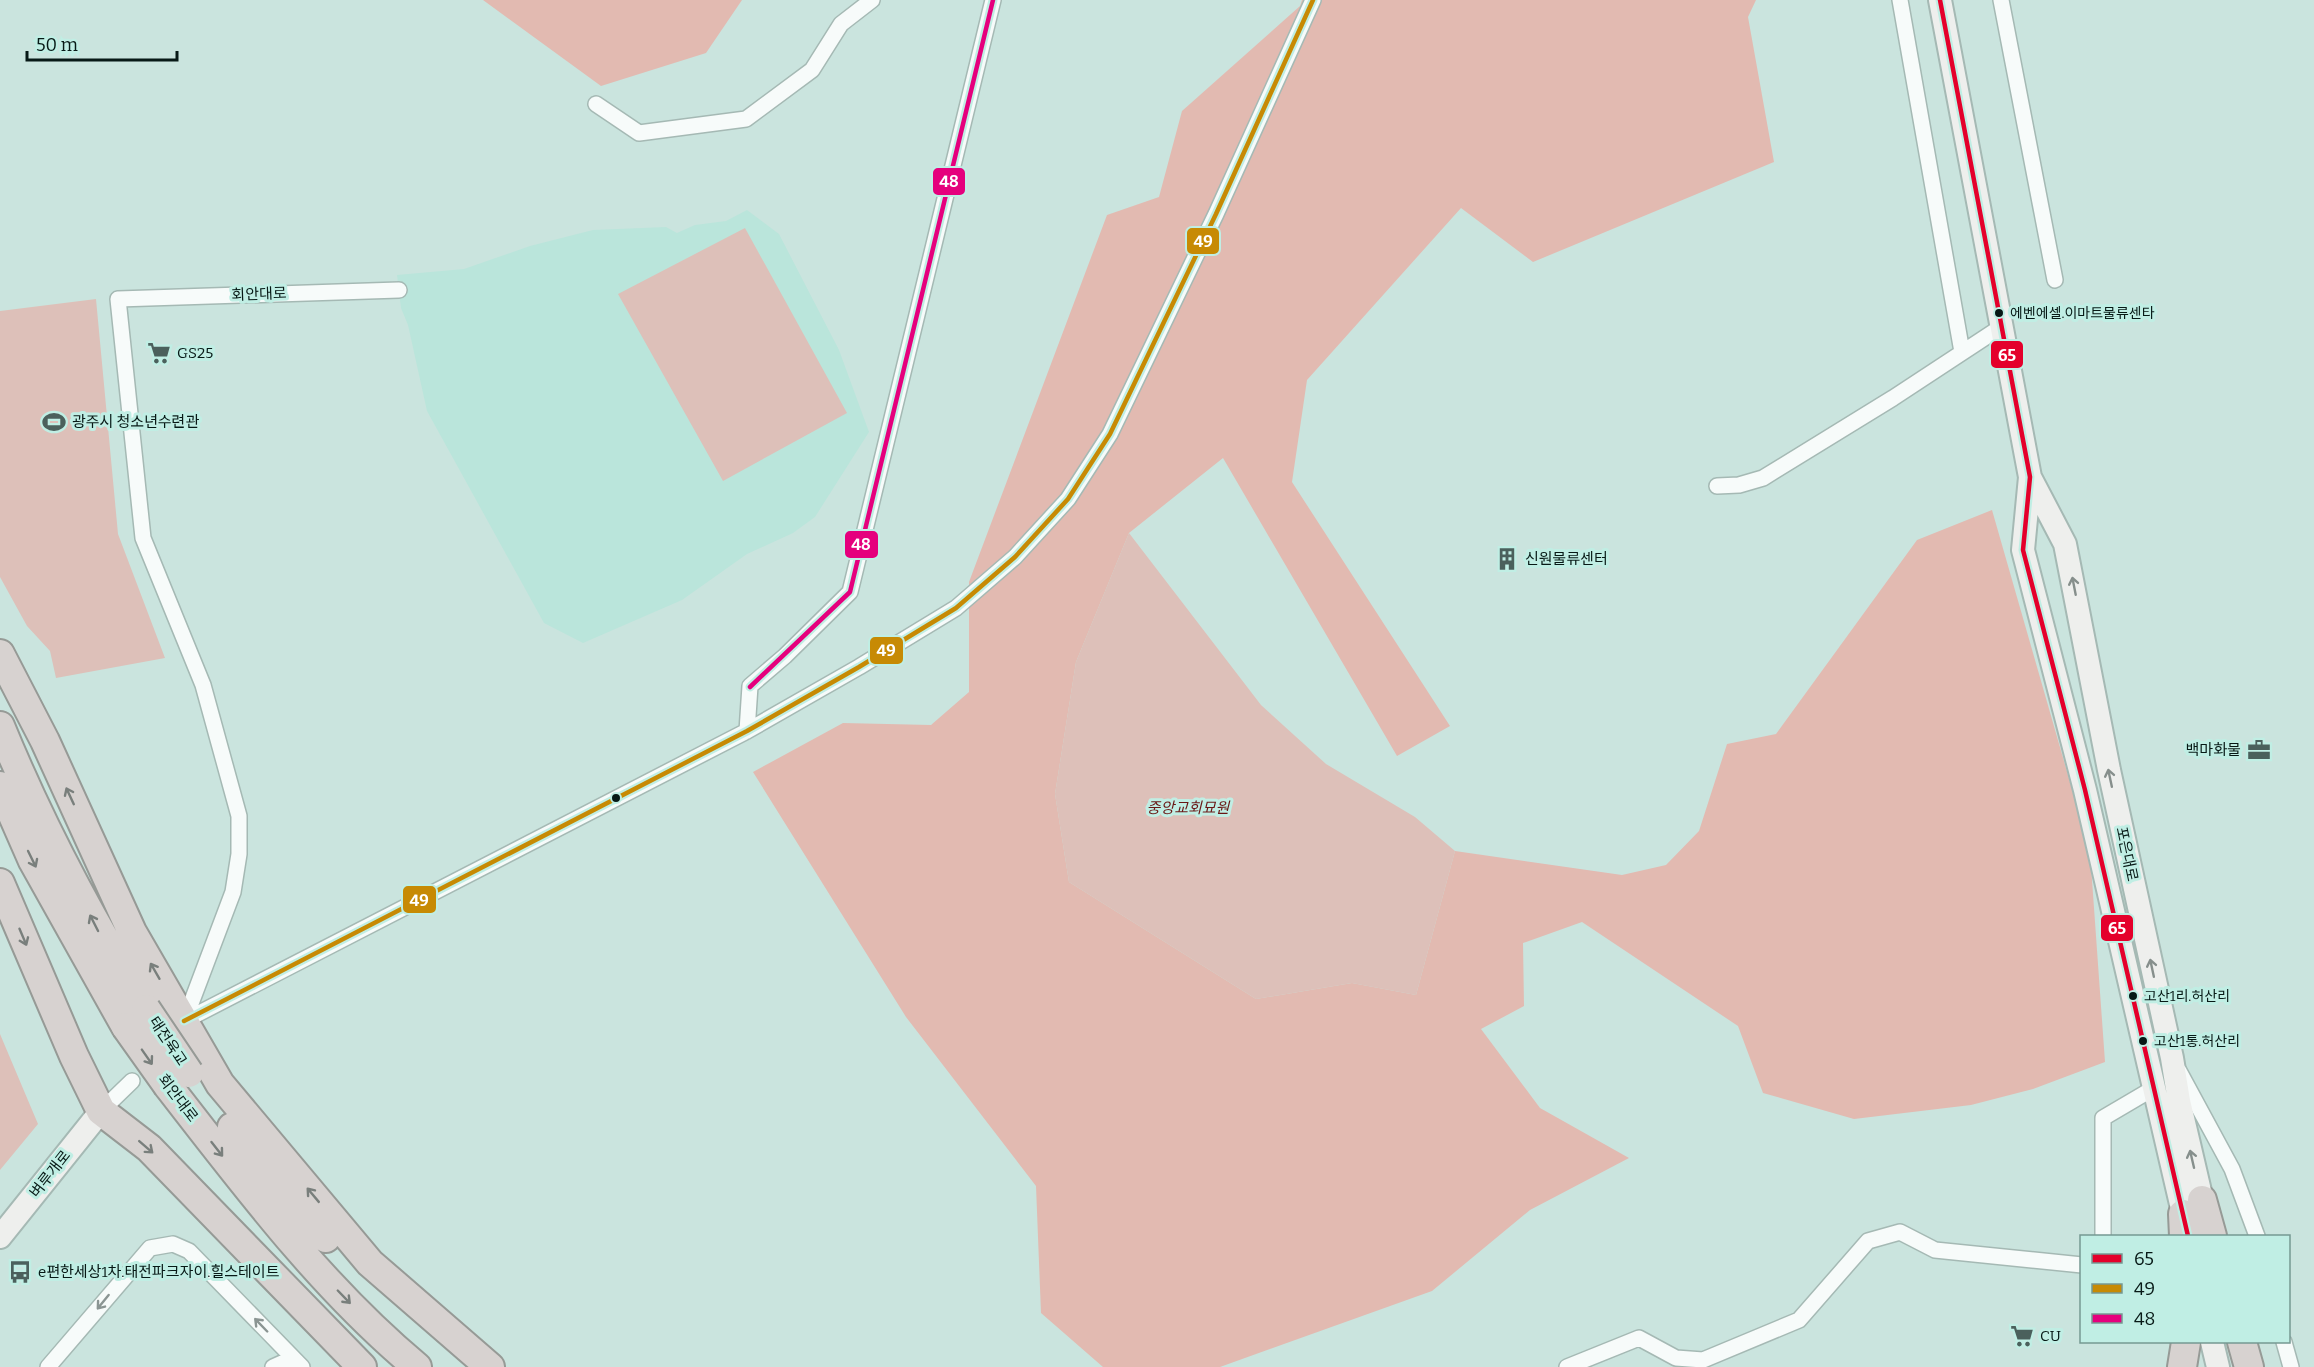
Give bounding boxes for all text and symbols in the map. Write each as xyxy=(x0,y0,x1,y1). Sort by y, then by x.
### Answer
scale bar xyxy=(27,24,177,62)
text: 50 m xyxy=(36,34,78,56)
line badge: 48 xyxy=(932,167,966,196)
text: 48 xyxy=(939,172,959,191)
line badge: 49 xyxy=(1186,227,1220,255)
text: 49 xyxy=(1193,232,1213,251)
street label: 회안대로 xyxy=(231,284,287,304)
place label: 에벤에셀.이마트물류센타 xyxy=(2010,305,2155,322)
marker: 에벤에셀.이마트물류센타 xyxy=(1993,307,2005,319)
supermarket icon: GS25 xyxy=(146,340,172,366)
line badge: 65 xyxy=(1990,340,2024,369)
place label: GS25 xyxy=(177,344,213,362)
text: 65 xyxy=(1998,346,2016,365)
sports icon: 광주시 청소년수련관 xyxy=(41,409,67,435)
place label: 광주시 청소년수련관 xyxy=(72,413,199,431)
line badge: 48 xyxy=(844,530,879,559)
text: 48 xyxy=(851,535,871,554)
building icon: 신원물류센터 xyxy=(1494,546,1520,572)
place label: 신원물류센터 xyxy=(1525,550,1608,568)
one-way arrow xyxy=(2068,577,2079,597)
line badge: 49 xyxy=(869,636,904,665)
text: 49 xyxy=(876,641,896,660)
office icon: 백마화물 xyxy=(2246,737,2272,763)
place label: 백마화물 xyxy=(2186,741,2241,759)
one-way arrow xyxy=(2104,769,2116,788)
one-way arrow xyxy=(63,787,75,805)
unlabelled marker xyxy=(610,792,622,804)
park label: 중앙교회묘원 xyxy=(1147,799,1231,817)
street label: 포은대로 xyxy=(2112,825,2142,883)
one-way arrow xyxy=(27,849,39,867)
line badge: 49 xyxy=(402,885,437,914)
text: 49 xyxy=(409,891,429,910)
one-way arrow xyxy=(88,914,99,932)
line badge: 65 xyxy=(2100,914,2134,942)
text: 65 xyxy=(2108,919,2126,938)
one-way arrow xyxy=(18,927,29,945)
one-way arrow xyxy=(2146,959,2158,978)
one-way arrow xyxy=(148,963,160,980)
place label: 고산1리.허산리 xyxy=(2144,988,2230,1005)
marker: 고산1리.허산리 xyxy=(2127,990,2139,1002)
street label: 태전육교 xyxy=(145,1013,191,1069)
place label: 고산1통.허산리 xyxy=(2154,1033,2240,1050)
marker: 고산1통.허산리 xyxy=(2137,1035,2149,1047)
one-way arrow xyxy=(141,1048,153,1064)
street label: 회안대로 xyxy=(154,1071,202,1125)
one-way arrow xyxy=(138,1140,153,1154)
one-way arrow xyxy=(210,1141,223,1157)
street label: 벼루개로 xyxy=(26,1147,74,1201)
one-way arrow xyxy=(2186,1150,2198,1169)
one-way arrow xyxy=(306,1188,320,1203)
legend xyxy=(2080,1235,2290,1343)
text: 65 xyxy=(2134,1248,2154,1270)
bus stop icon: e편한세상1차.태전파크자이.힐스테이트 xyxy=(7,1259,33,1285)
place label: e편한세상1차.태전파크자이.힐스테이트 xyxy=(38,1263,280,1281)
text: 49 xyxy=(2134,1278,2155,1300)
one-way arrow xyxy=(337,1289,351,1304)
one-way arrow xyxy=(96,1294,110,1309)
text: 48 xyxy=(2134,1308,2155,1330)
one-way arrow xyxy=(254,1318,268,1333)
supermarket icon: CU xyxy=(2009,1323,2035,1349)
place label: CU xyxy=(2040,1327,2061,1345)

